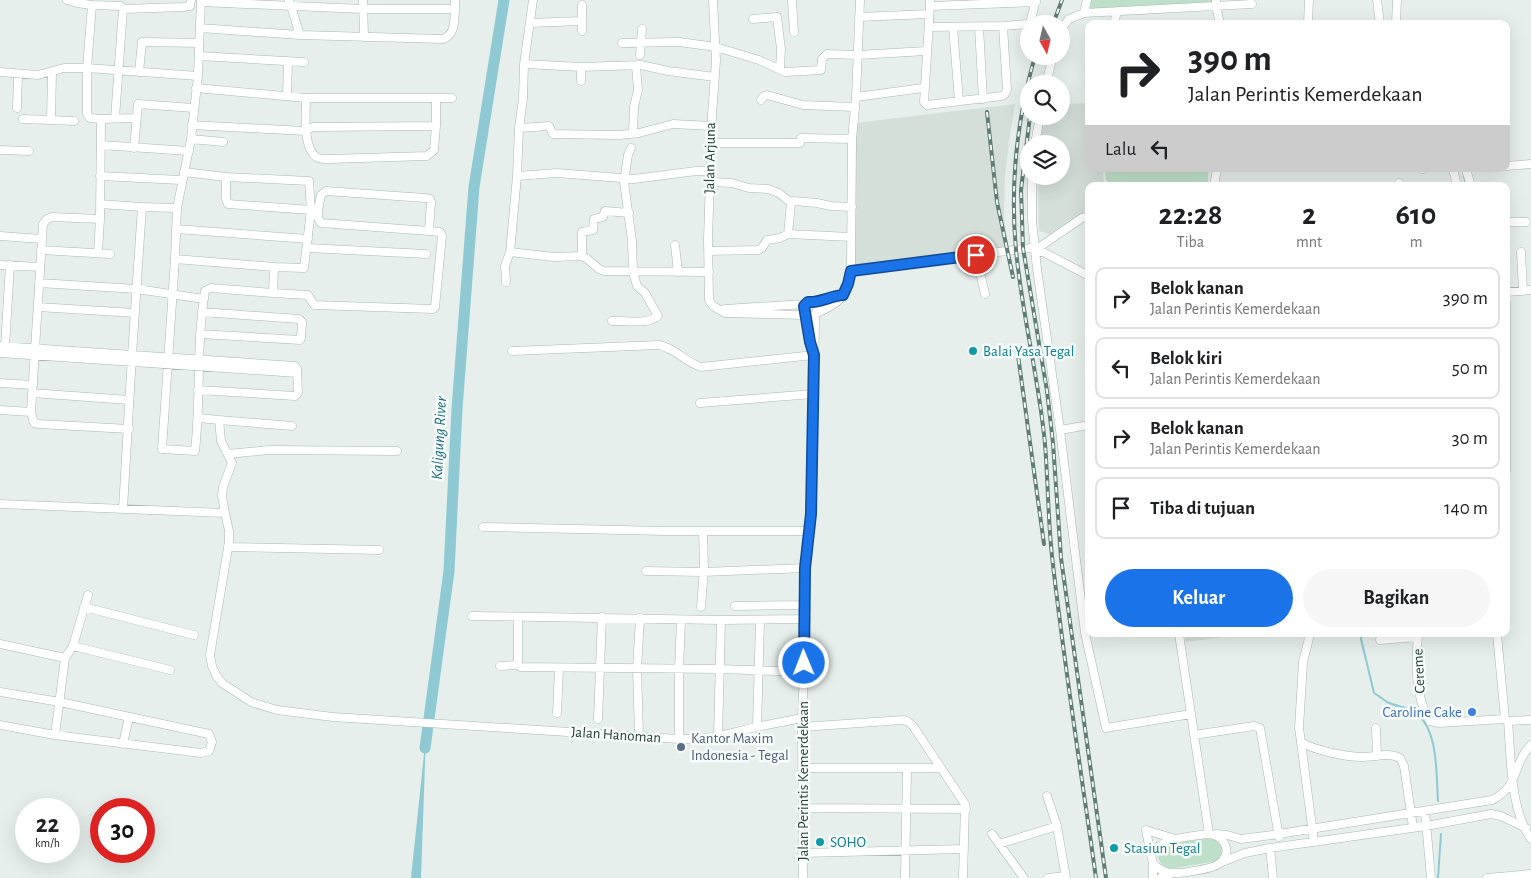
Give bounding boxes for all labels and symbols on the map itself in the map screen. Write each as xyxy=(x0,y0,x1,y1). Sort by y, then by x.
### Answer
north arrow xyxy=(1020,15,1070,65)
street label: Jalan Arjuna xyxy=(702,122,718,194)
pin xyxy=(955,234,997,276)
place label: Balai Yasa Tegal xyxy=(983,344,1074,359)
marker: Balai Yasa Tegal xyxy=(967,345,979,357)
water label: Kaligung River xyxy=(429,395,449,480)
position arrow xyxy=(777,636,829,688)
street label: Cereme xyxy=(1410,648,1428,694)
street label: Jalan Perintis Kemerdekaan xyxy=(796,701,811,861)
place label: Caroline Cake xyxy=(1383,705,1462,720)
marker: Caroline Cake xyxy=(1466,706,1478,718)
street label: Jalan Hanoman xyxy=(570,724,662,746)
place label: Kantor Maxim Indonesia - Tegal xyxy=(691,731,789,763)
marker: Kantor Maxim Indonesia - Tegal xyxy=(675,741,687,753)
speed limit sign: 30 xyxy=(90,798,155,863)
place label: SOHO xyxy=(830,835,866,850)
marker: SOHO xyxy=(814,836,826,848)
place label: Stasiun Tegal xyxy=(1124,841,1201,856)
marker: Stasiun Tegal xyxy=(1108,842,1120,854)

